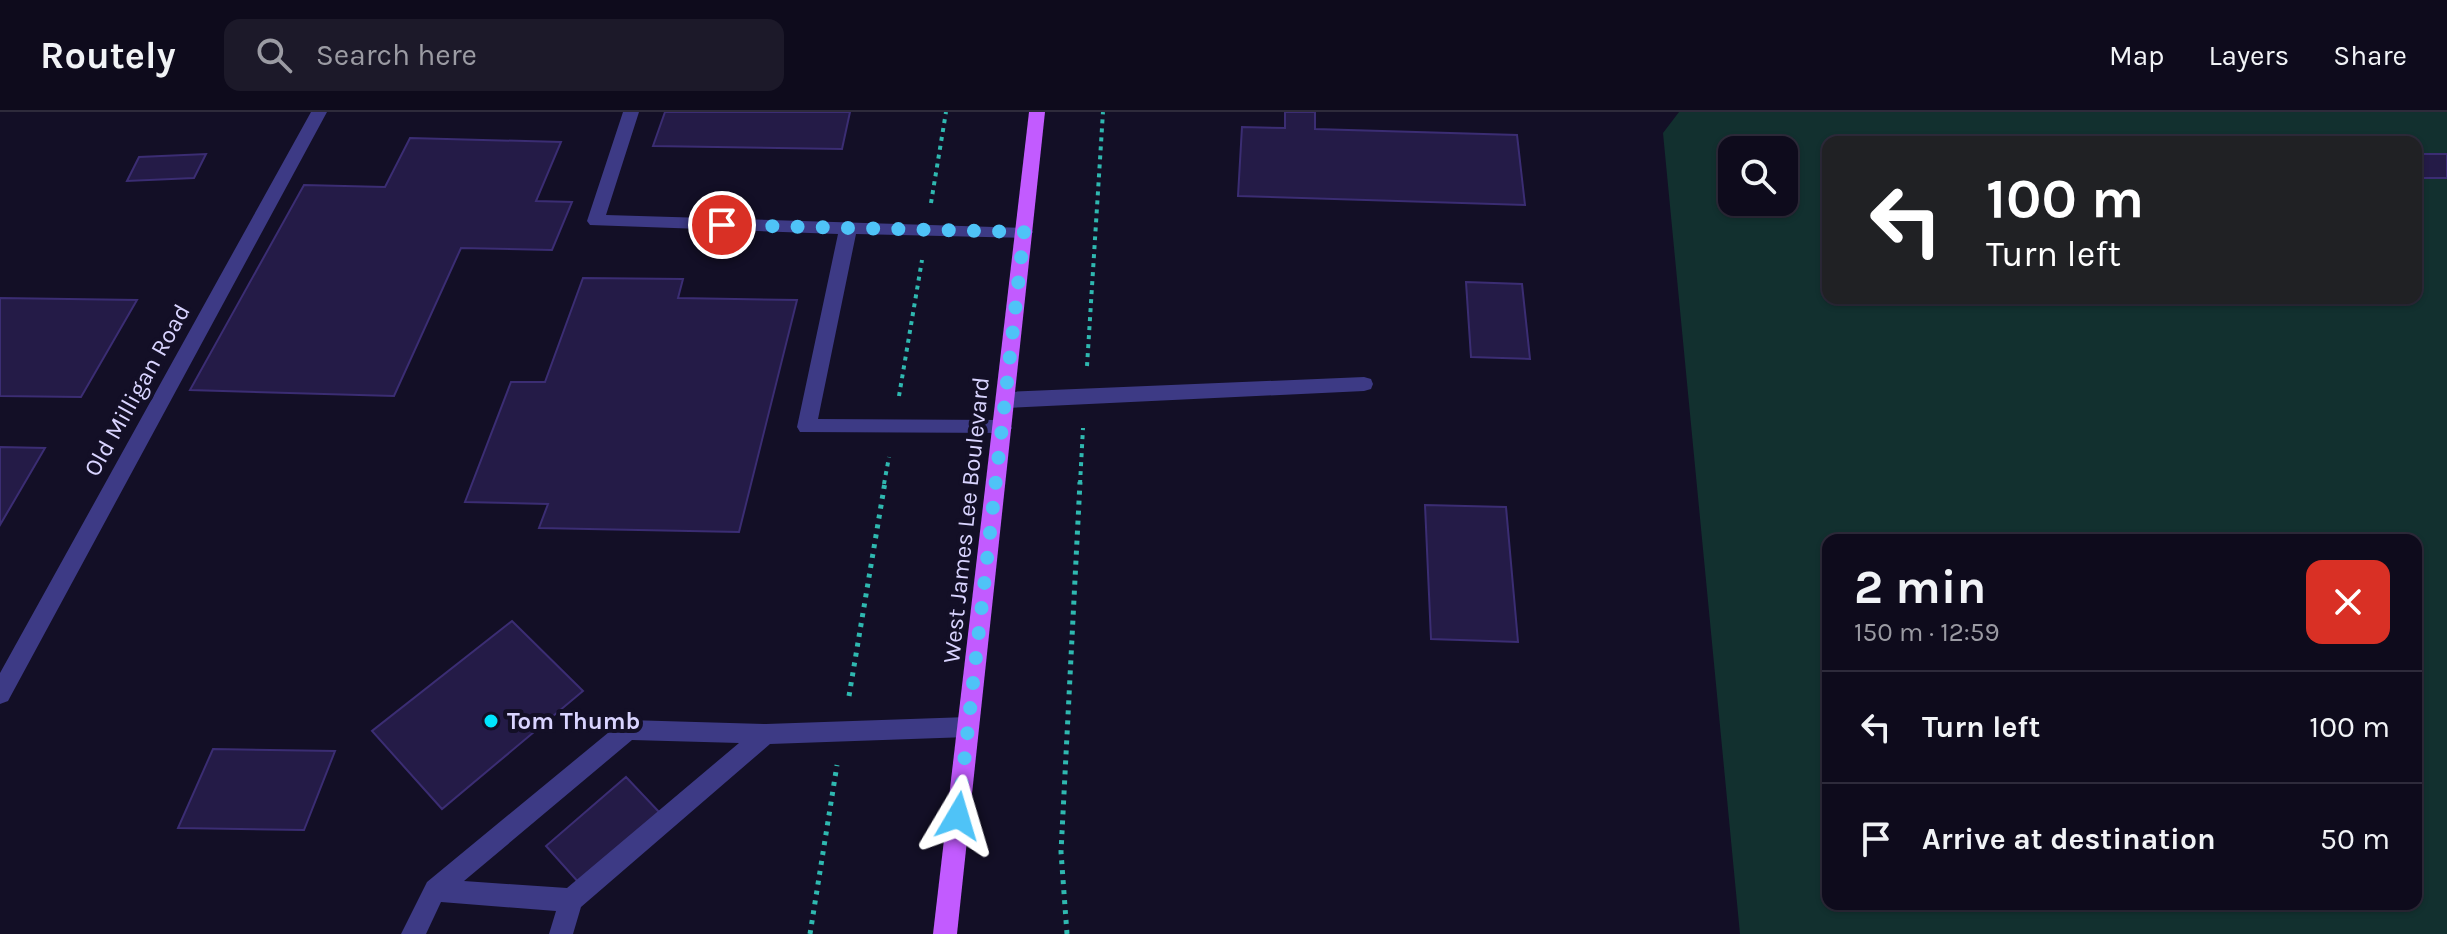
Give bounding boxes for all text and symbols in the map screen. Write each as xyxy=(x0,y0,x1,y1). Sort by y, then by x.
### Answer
search box xyxy=(224,19,784,91)
text: Routely xyxy=(40,33,176,78)
icon: search xyxy=(252,33,296,77)
text: Search here xyxy=(316,37,477,73)
text: Map xyxy=(2109,39,2164,72)
text: Layers xyxy=(2208,39,2289,72)
text: Share xyxy=(2333,39,2407,72)
map controls xyxy=(1718,136,1798,216)
button: search xyxy=(1718,136,1798,216)
text: 100 m xyxy=(1986,166,2144,231)
icon: left xyxy=(1854,168,1958,272)
pin xyxy=(688,191,756,259)
icon: arrive xyxy=(700,203,744,247)
text: Turn left xyxy=(1986,233,2121,275)
street label: Old Milligan Road xyxy=(78,299,196,481)
street label: West James Lee Boulevard xyxy=(937,375,995,665)
text: 2 min xyxy=(1854,559,1986,615)
button: close xyxy=(2306,560,2390,644)
text: 150 m · 12:59 xyxy=(1854,617,2000,648)
icon: left xyxy=(1854,705,1898,749)
place label: Tom Thumb xyxy=(507,707,640,735)
text: Turn left xyxy=(1922,709,2040,745)
text: 100 m xyxy=(2309,709,2390,745)
marker: Tom Thumb xyxy=(482,712,500,730)
position arrow xyxy=(916,774,1000,858)
icon: arrive xyxy=(1854,817,1898,861)
text: Arrive at destination xyxy=(1922,821,2216,857)
text: 50 m xyxy=(2320,821,2390,857)

